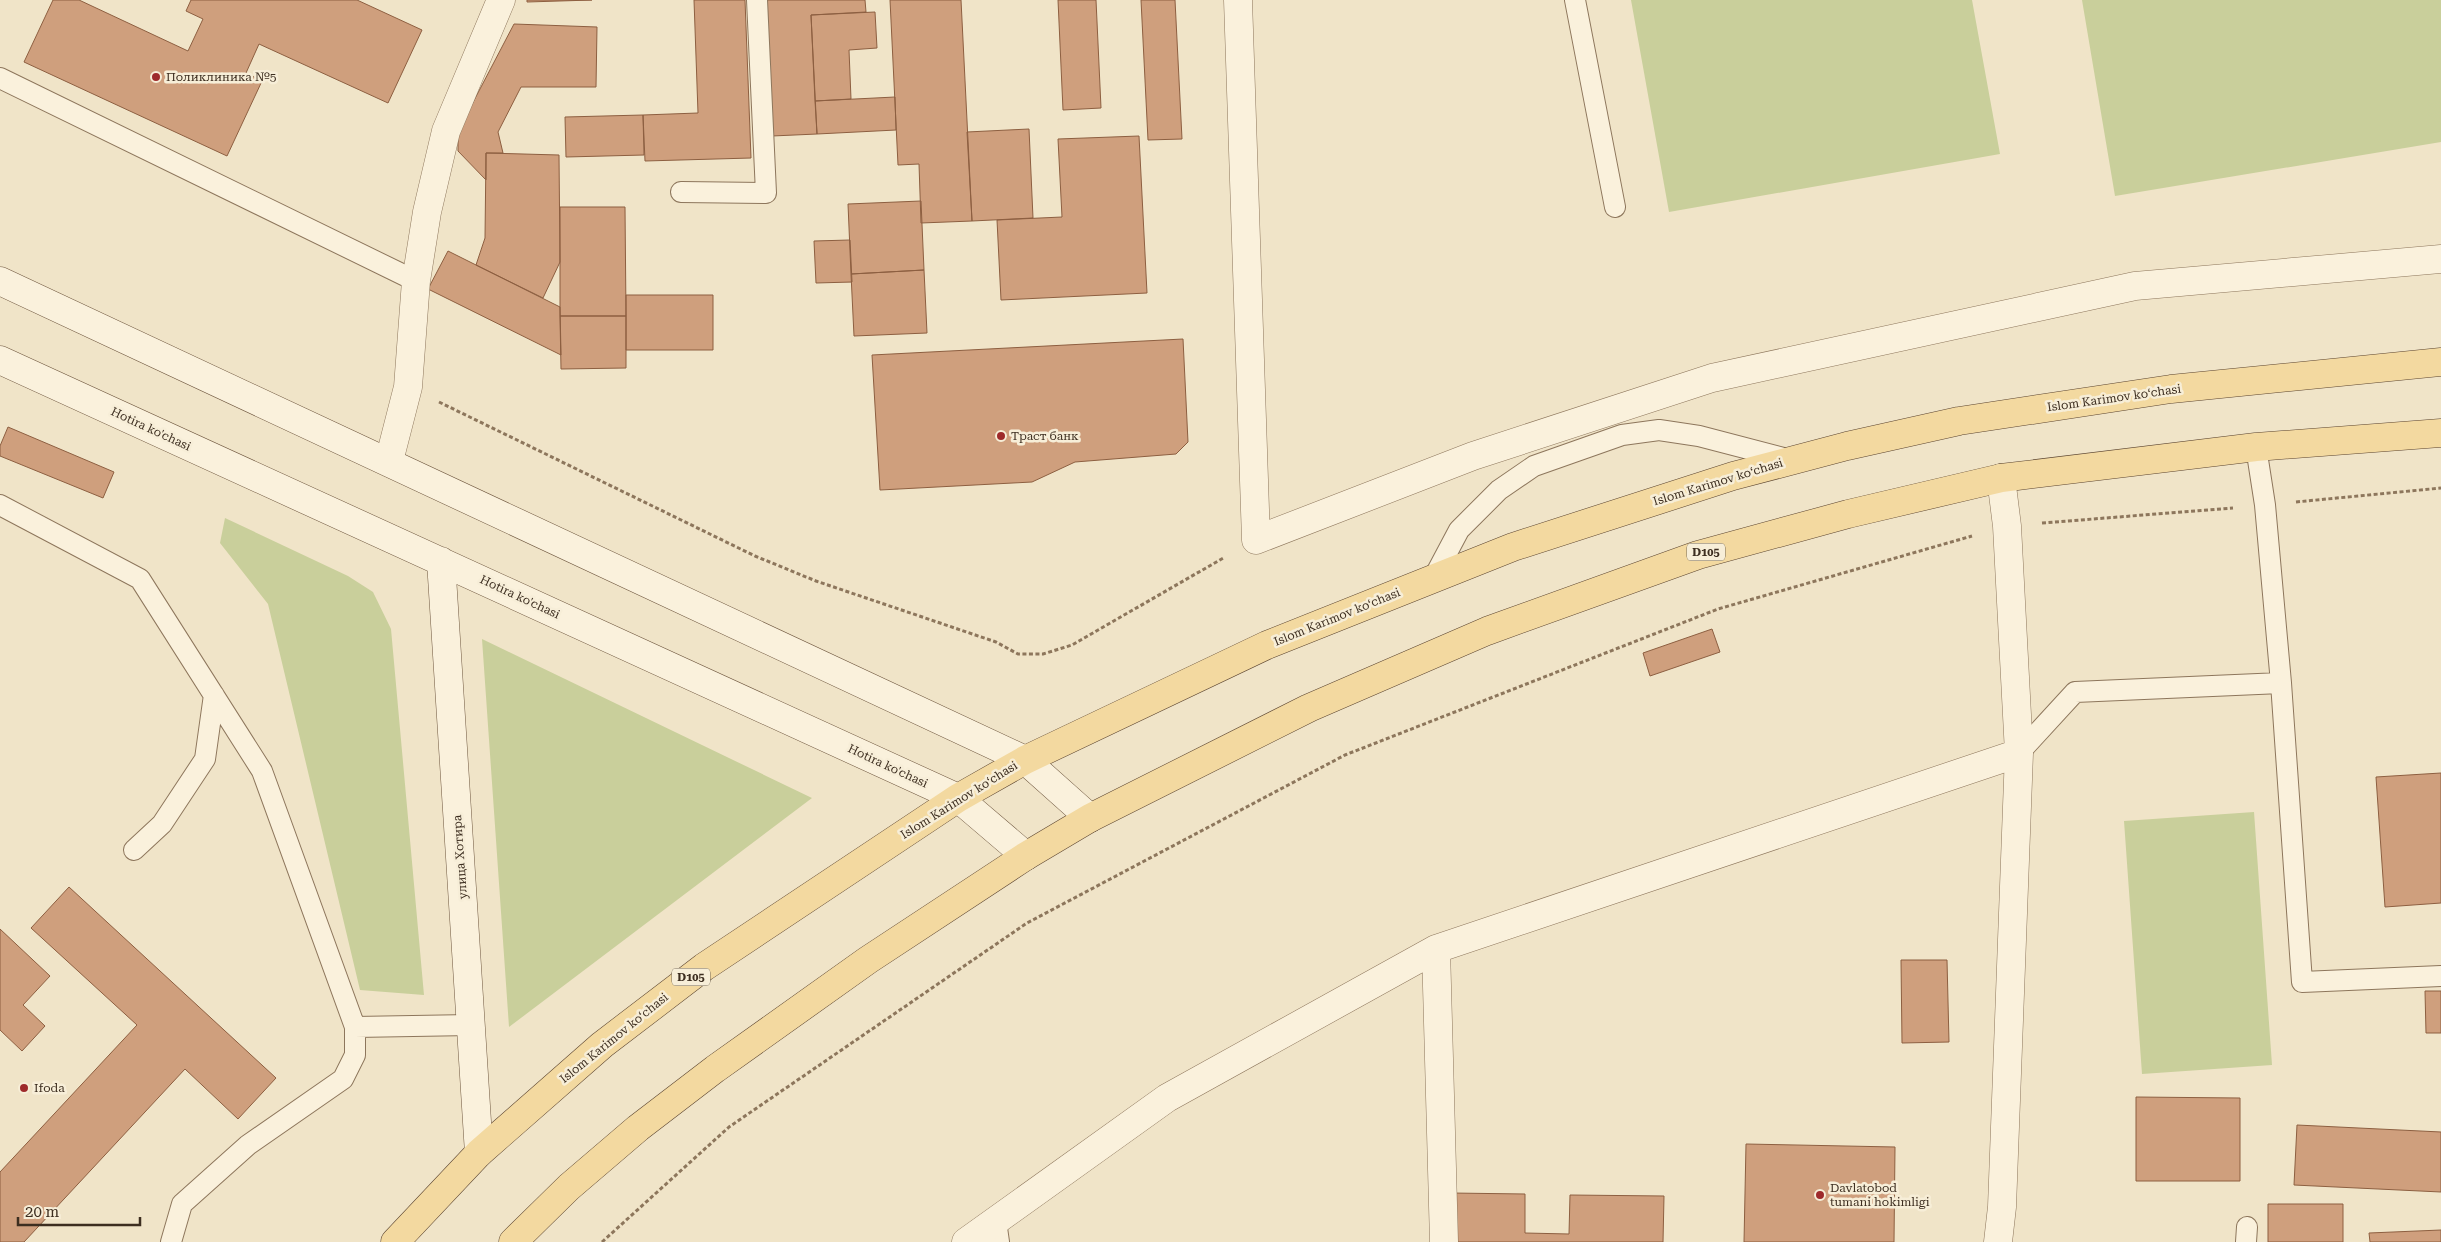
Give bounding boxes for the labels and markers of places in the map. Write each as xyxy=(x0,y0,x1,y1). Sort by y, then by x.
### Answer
place label: Поликлиника №5 xyxy=(166,70,277,84)
marker: Поликлиника №5 xyxy=(150,71,162,83)
place label: Траст банк xyxy=(1011,429,1079,443)
marker: Траст банк xyxy=(995,430,1007,442)
place label: Ifoda xyxy=(34,1081,65,1095)
marker: Ifoda xyxy=(18,1082,30,1094)
place label: Davlatobod tumani hokimligi xyxy=(1830,1181,1930,1209)
marker: Davlatobod tumani hokimligi xyxy=(1814,1189,1826,1201)

